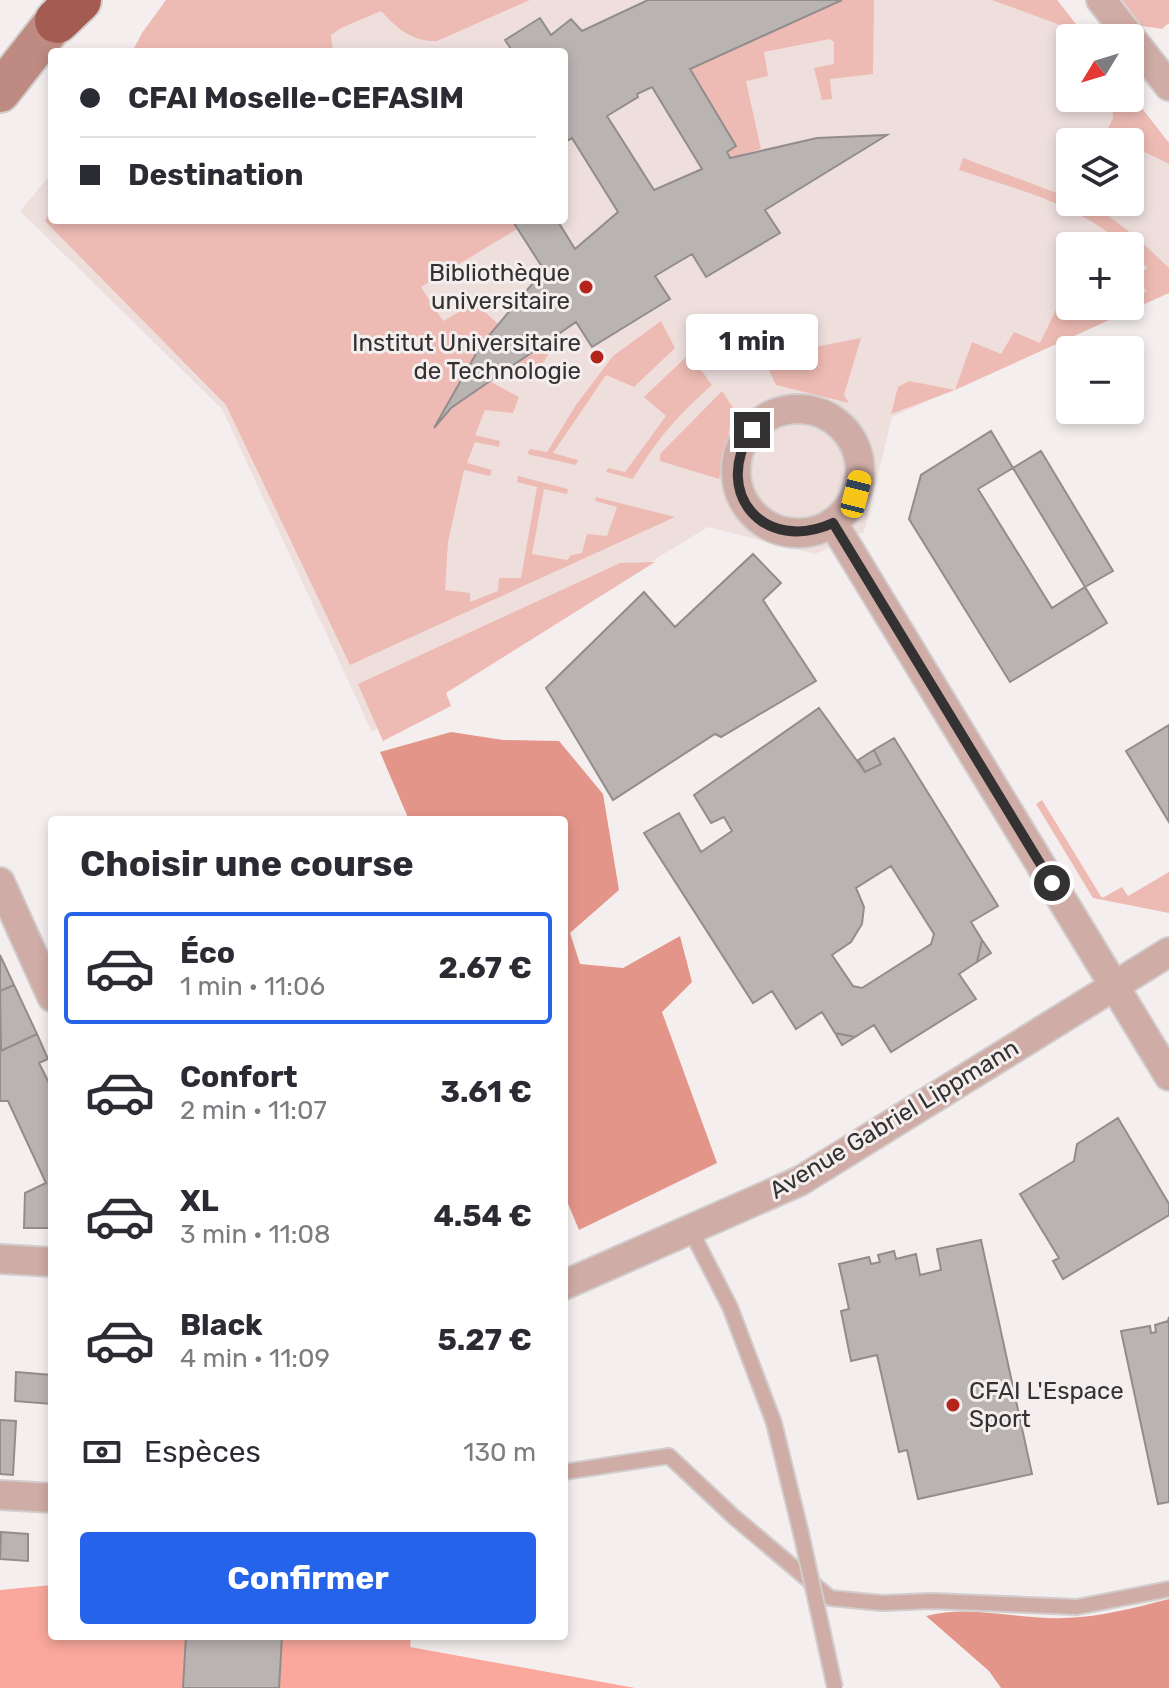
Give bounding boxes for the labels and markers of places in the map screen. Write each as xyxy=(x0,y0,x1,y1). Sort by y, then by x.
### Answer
place label: Bibliothèque universitaire xyxy=(429,259,570,315)
marker: Bibliothèque universitaire xyxy=(577,278,595,296)
place label: Institut Universitaire de Technologie xyxy=(352,329,581,385)
marker: Institut Universitaire de Technologie xyxy=(588,348,606,366)
place label: CFAI L'Espace Sport xyxy=(969,1377,1124,1433)
marker: CFAI L'Espace Sport xyxy=(944,1396,962,1414)

